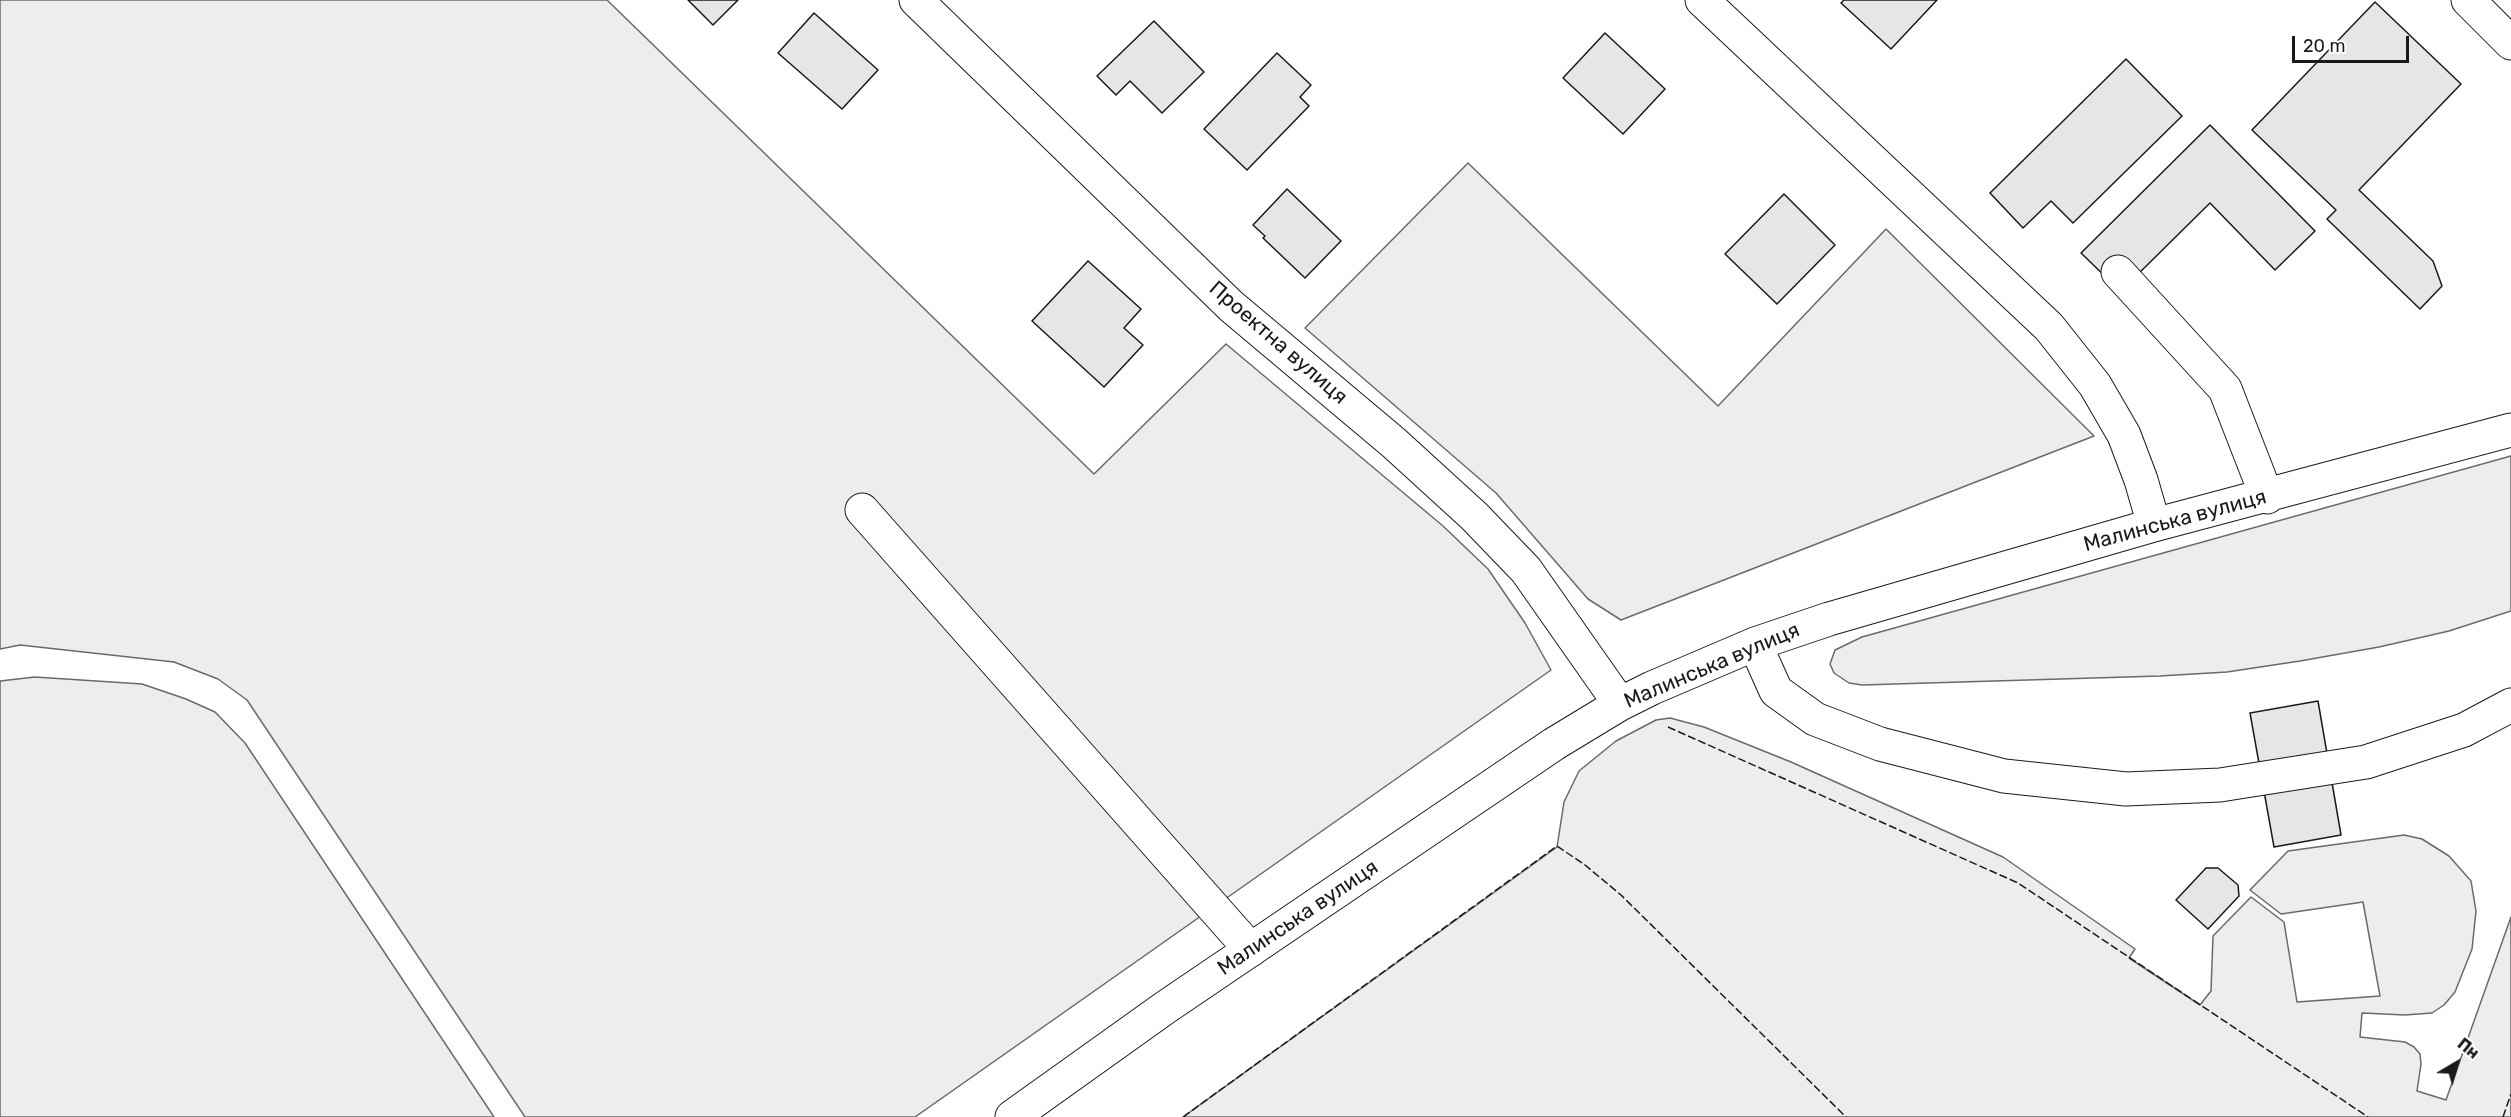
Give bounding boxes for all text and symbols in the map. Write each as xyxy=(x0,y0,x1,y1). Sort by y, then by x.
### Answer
scale bar xyxy=(2295,24,2412,62)
text: 20 m xyxy=(2303,35,2345,57)
street label: Проектна вулиця xyxy=(1204,276,1352,410)
street label: Малинська вулиця xyxy=(2081,484,2269,558)
street label: Малинська вулиця xyxy=(1620,618,1804,714)
street label: Малинська вулиця xyxy=(1213,855,1383,981)
north arrow xyxy=(2427,1033,2487,1093)
text: Пн xyxy=(2454,1034,2483,1063)

